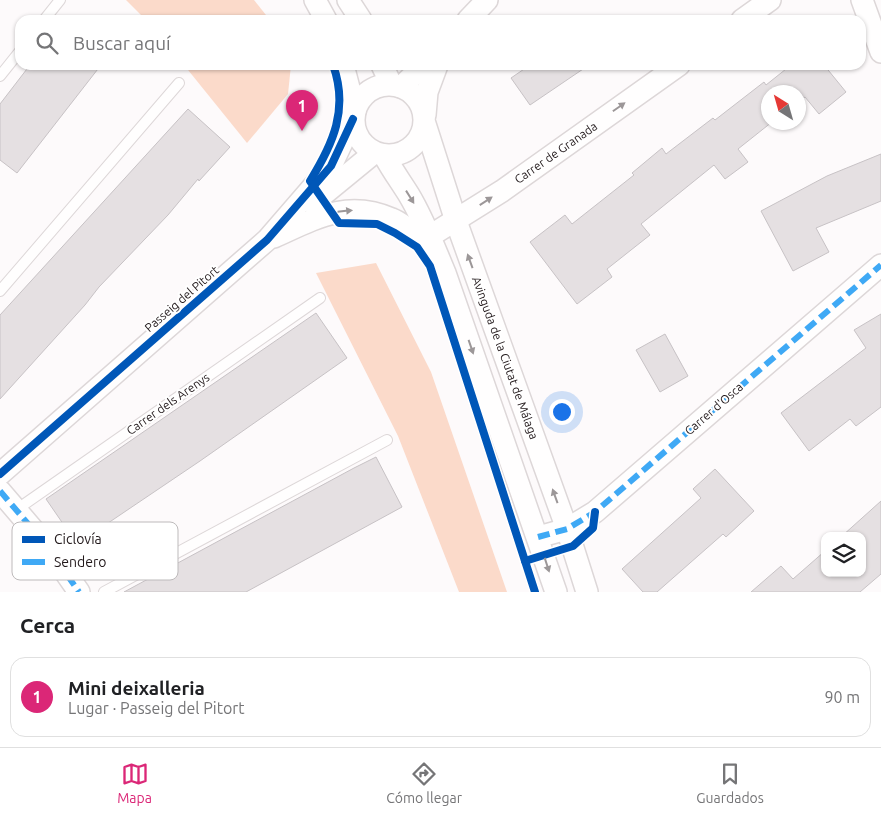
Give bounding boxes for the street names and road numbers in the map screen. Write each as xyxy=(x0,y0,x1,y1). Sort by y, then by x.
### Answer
street label: Carrer de Granada xyxy=(512,119,600,186)
street label: Passeig del Pitort xyxy=(142,263,221,334)
street label: Avinguda de la Ciutat de Málaga xyxy=(470,275,541,441)
street label: Carrer dels Arenys xyxy=(124,370,212,437)
street label: Carrer d'Osca xyxy=(682,380,745,437)

